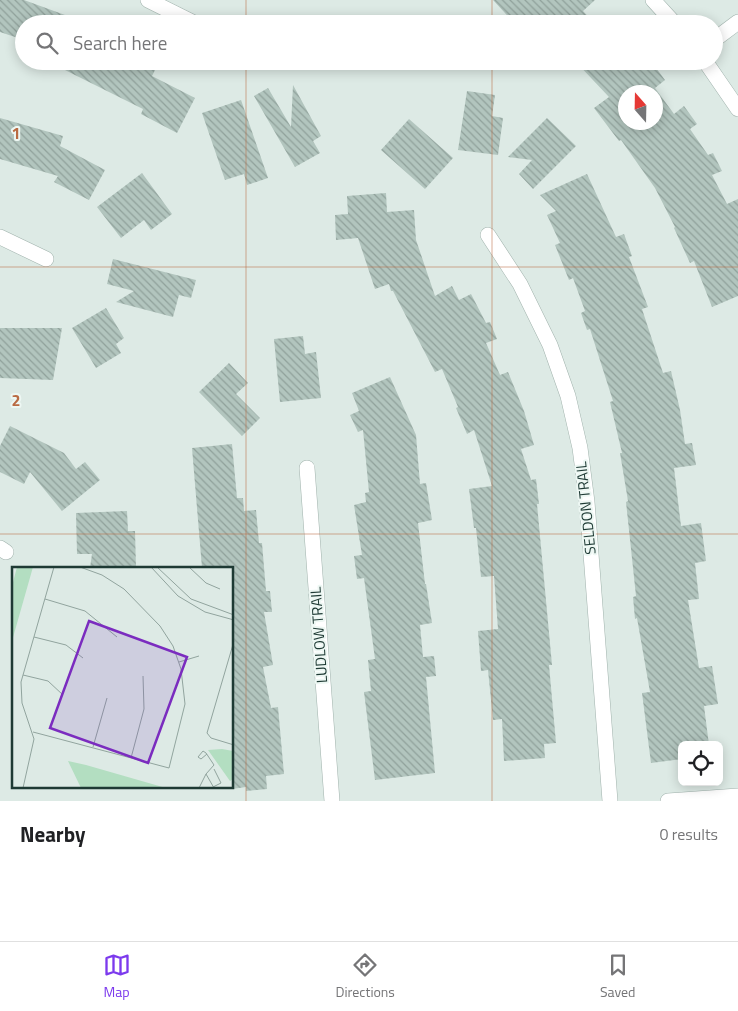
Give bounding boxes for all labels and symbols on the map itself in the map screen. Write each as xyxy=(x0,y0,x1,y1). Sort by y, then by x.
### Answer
north arrow xyxy=(618,85,663,130)
text: 1 xyxy=(12,121,20,145)
text: 2 xyxy=(12,388,20,412)
street label: SELDON TRAIL xyxy=(569,460,602,556)
inset map xyxy=(12,567,234,788)
street label: LUDLOW TRAIL xyxy=(304,586,333,684)

